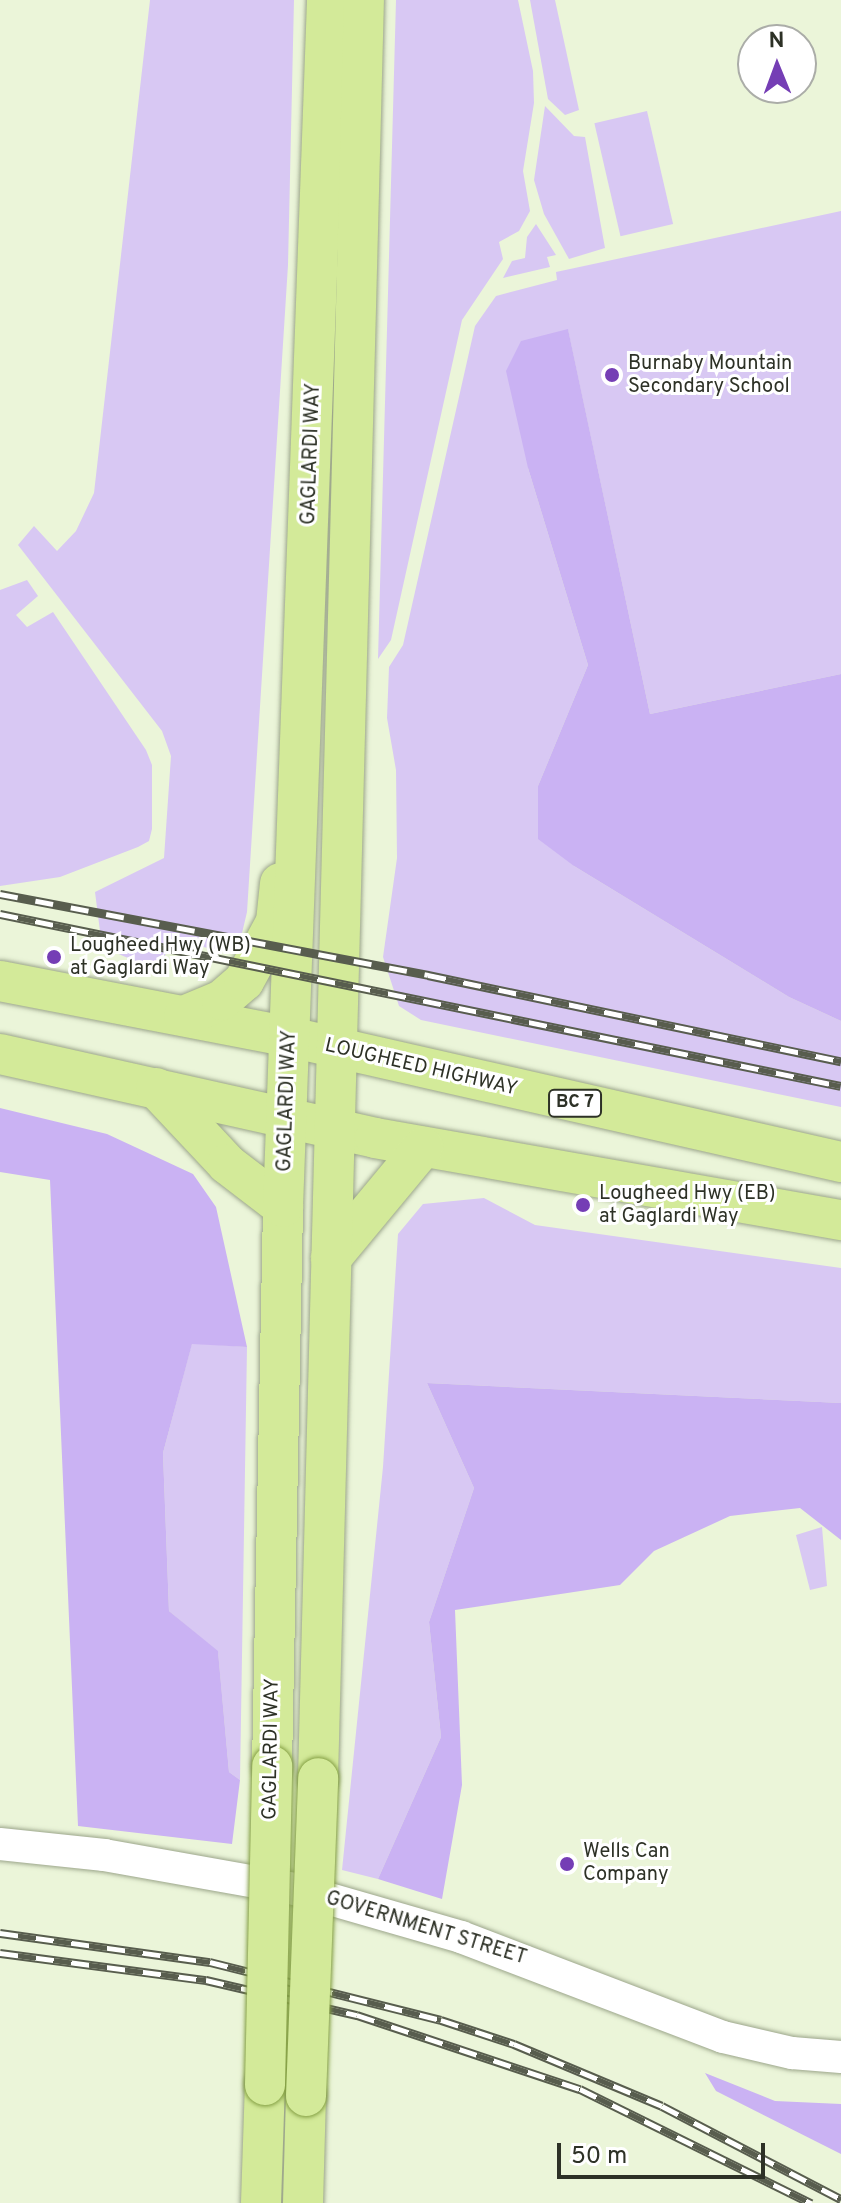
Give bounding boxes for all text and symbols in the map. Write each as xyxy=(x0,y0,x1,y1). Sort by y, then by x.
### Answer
north arrow xyxy=(737,24,817,104)
text: N xyxy=(768,28,785,55)
place label: Burnaby Mountain Secondary School xyxy=(628,352,792,399)
marker: Burnaby Mountain Secondary School xyxy=(603,366,621,384)
street label: GAGLARDI WAY xyxy=(298,383,326,525)
place label: Lougheed Hwy (WB) at Gaglardi Way xyxy=(70,934,251,981)
marker: Lougheed Hwy (WB) at Gaglardi Way xyxy=(45,948,63,966)
street label: GAGLARDI WAY xyxy=(274,1030,302,1172)
street label: LOUGHEED HIGHWAY xyxy=(322,1034,520,1102)
road number: BC 7 xyxy=(547,1089,603,1117)
place label: Lougheed Hwy (EB) at Gaglardi Way xyxy=(599,1182,776,1229)
marker: Lougheed Hwy (EB) at Gaglardi Way xyxy=(574,1196,592,1214)
street label: GAGLARDI WAY xyxy=(259,1678,285,1820)
place label: Wells Can Company xyxy=(583,1840,670,1887)
marker: Wells Can Company xyxy=(558,1855,576,1873)
street label: GOVERNMENT STREET xyxy=(322,1887,530,1971)
scale bar xyxy=(561,2127,769,2177)
text: 50 m xyxy=(571,2142,627,2172)

